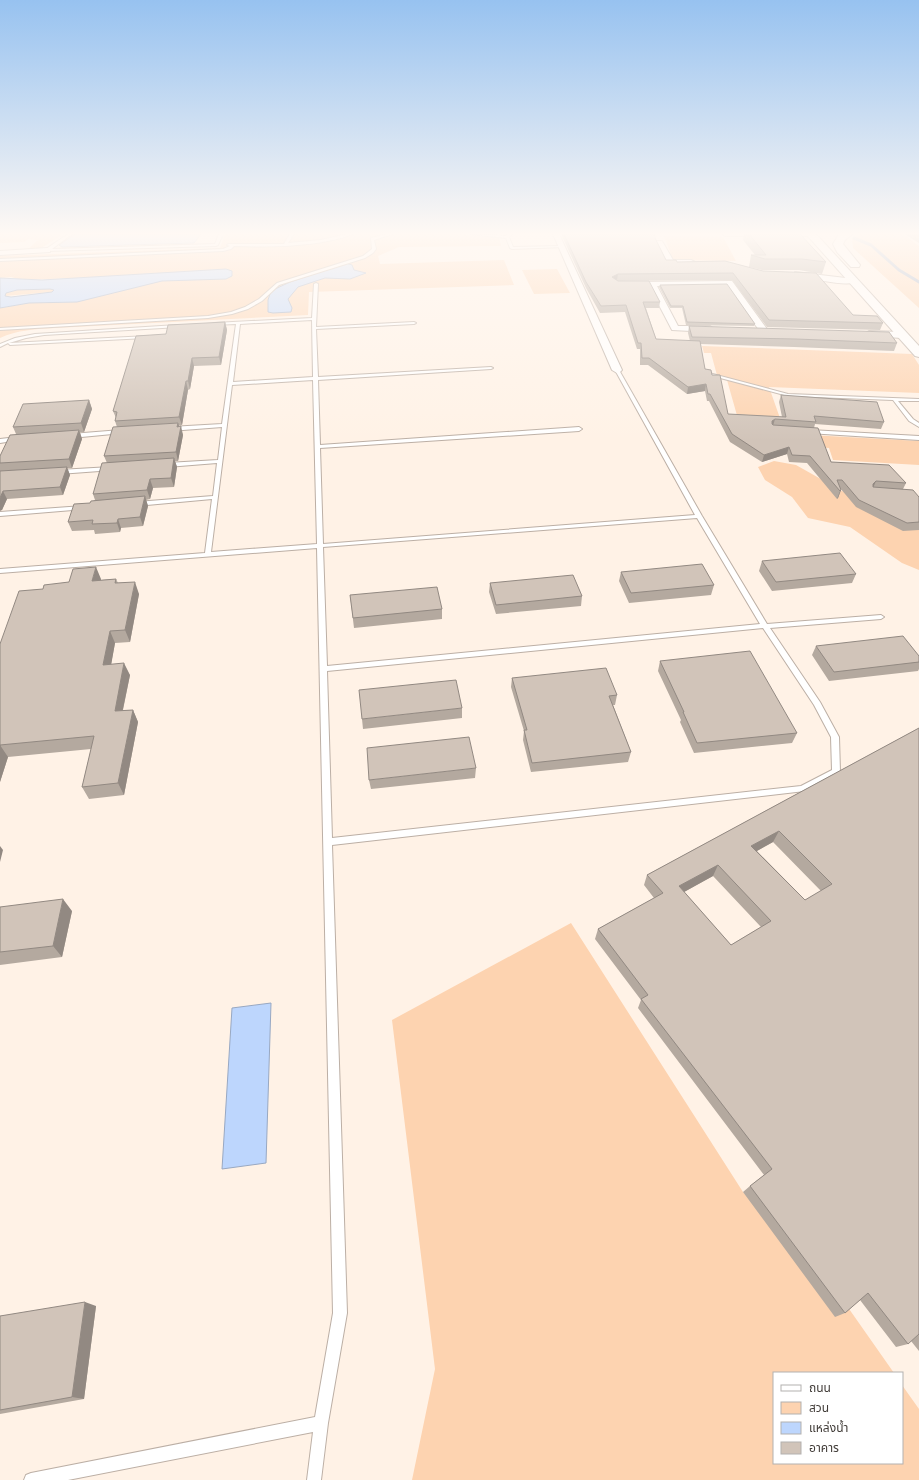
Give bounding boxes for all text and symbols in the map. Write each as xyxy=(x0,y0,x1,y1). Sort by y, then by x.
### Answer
legend xyxy=(773,1372,903,1464)
text: ถนน xyxy=(809,1381,831,1394)
text: สวน xyxy=(809,1401,829,1414)
text: แหล่งน้ำ xyxy=(809,1419,848,1434)
text: อาคาร xyxy=(809,1441,839,1454)

